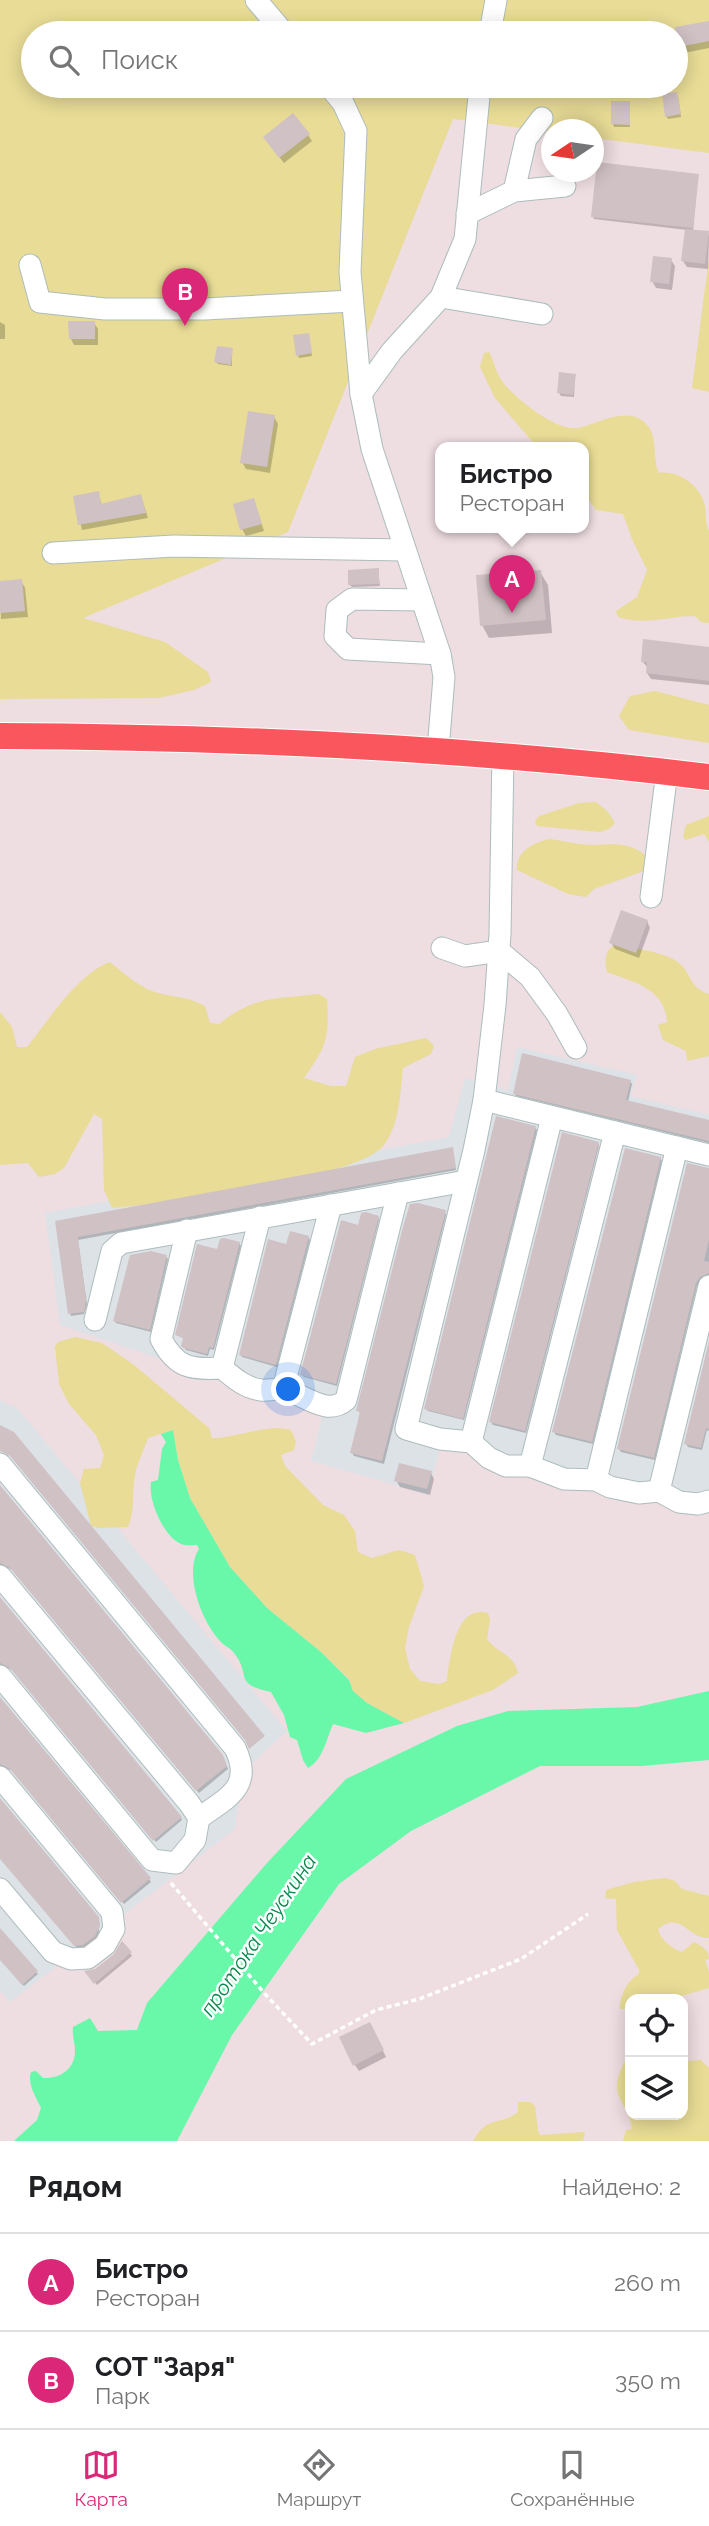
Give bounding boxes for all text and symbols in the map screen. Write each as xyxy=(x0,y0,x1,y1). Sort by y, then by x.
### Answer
search box xyxy=(21,21,688,98)
icon: search xyxy=(45,41,83,79)
text: Поиск xyxy=(101,45,178,75)
north arrow xyxy=(541,119,604,182)
pin: B xyxy=(162,268,208,326)
popup xyxy=(435,442,589,533)
text: Бистро xyxy=(459,459,553,489)
text: Ресторан xyxy=(459,489,565,516)
pin: A xyxy=(489,555,535,613)
your location xyxy=(271,1372,305,1406)
water label: протока Чеускина xyxy=(195,1849,321,2021)
map controls xyxy=(625,1994,688,2120)
button: locate xyxy=(625,1994,688,2057)
button: layers xyxy=(625,2057,688,2120)
text: Рядом xyxy=(28,2169,122,2204)
text: Найдено: 2 xyxy=(562,2173,681,2200)
text: Бистро xyxy=(95,2254,188,2284)
text: A xyxy=(43,2269,59,2296)
text: 260 m xyxy=(614,2269,681,2296)
text: Ресторан xyxy=(95,2284,200,2311)
text: СОТ "Заря" xyxy=(95,2352,235,2382)
text: B xyxy=(43,2367,59,2394)
text: 350 m xyxy=(615,2367,681,2394)
text: Парк xyxy=(95,2382,150,2409)
tab: Карта xyxy=(74,2446,128,2510)
tab: Маршрут xyxy=(277,2446,361,2510)
tab: Сохранённые xyxy=(510,2446,635,2510)

